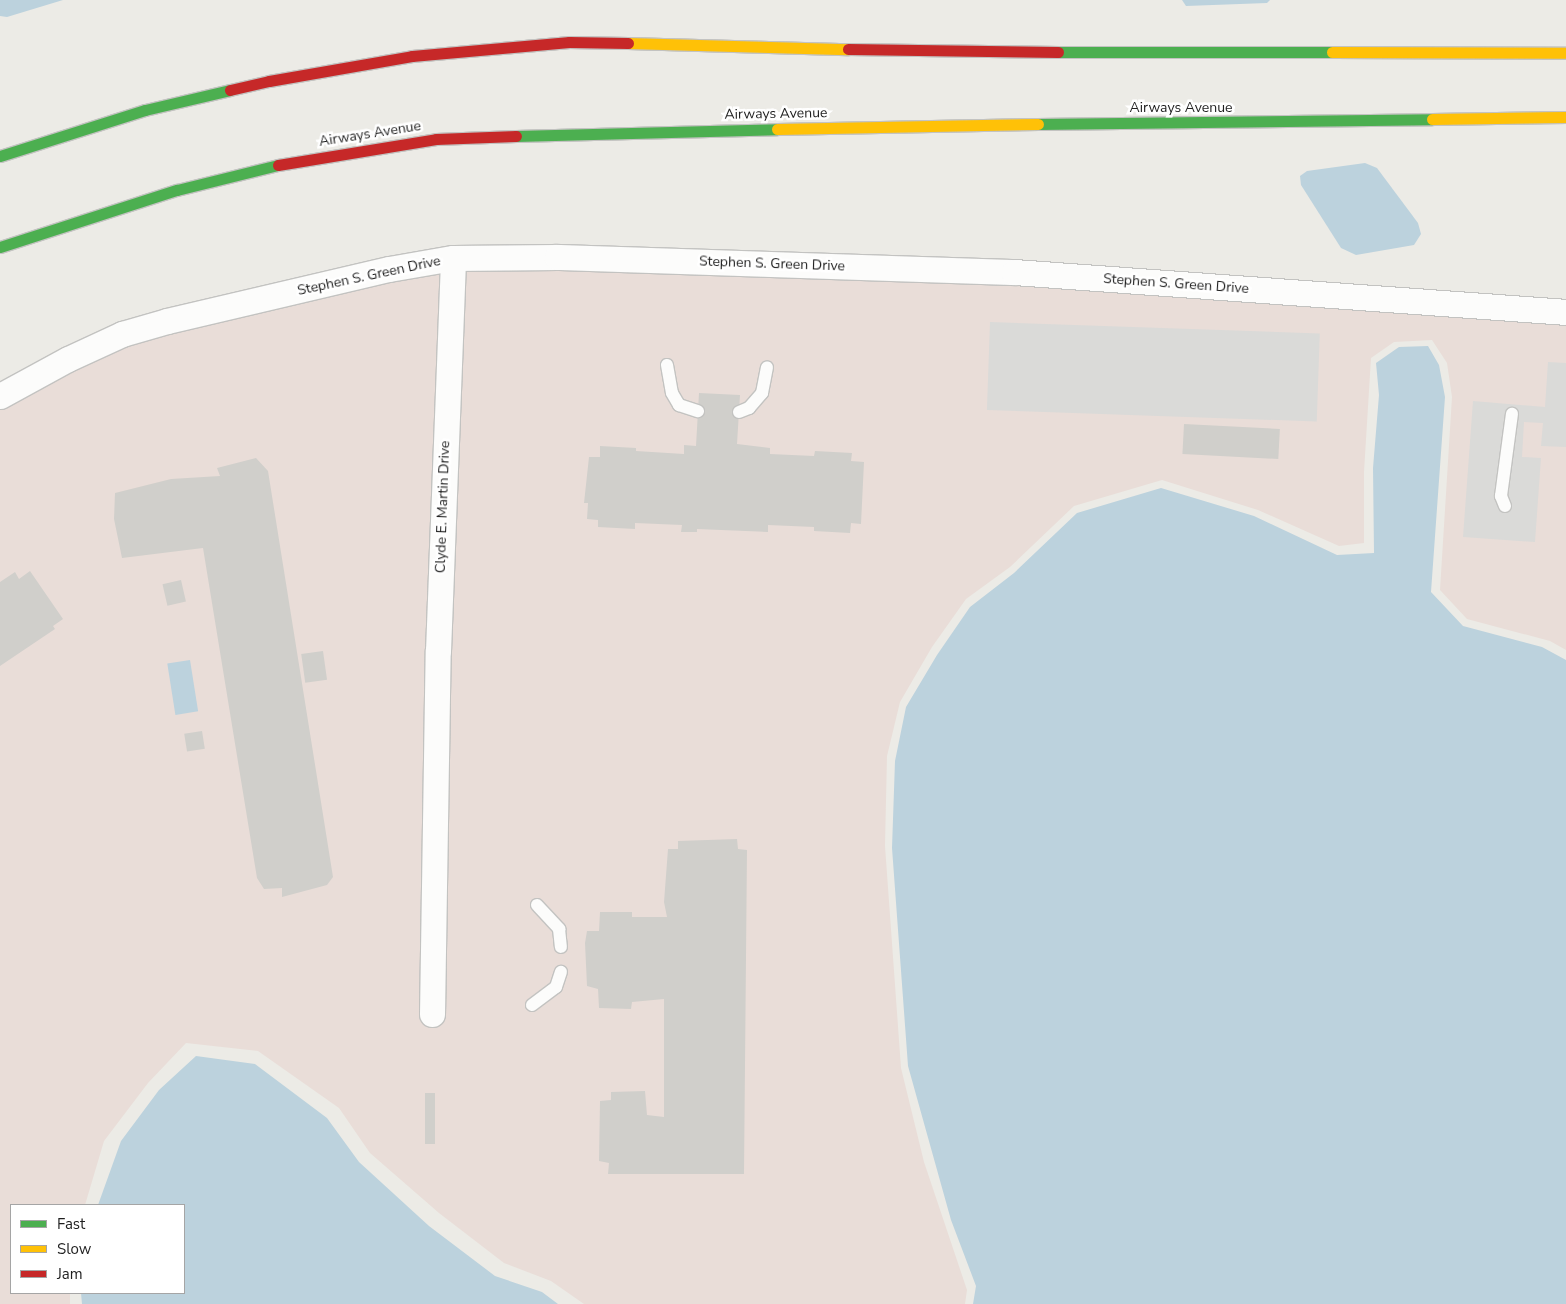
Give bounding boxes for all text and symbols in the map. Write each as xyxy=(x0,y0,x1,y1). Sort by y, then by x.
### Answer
street label: Airways Avenue xyxy=(1130,100,1232,116)
street label: Airways Avenue xyxy=(724,105,828,123)
street label: Airways Avenue xyxy=(318,118,422,150)
street label: Stephen S. Green Drive xyxy=(296,253,442,299)
street label: Stephen S. Green Drive xyxy=(699,253,845,275)
street label: Stephen S. Green Drive xyxy=(1103,271,1249,297)
street label: Clyde E. Martin Drive xyxy=(432,441,454,573)
legend xyxy=(10,1204,185,1294)
text: Fast xyxy=(57,1214,85,1234)
text: Slow xyxy=(57,1239,91,1259)
text: Jam xyxy=(57,1264,83,1284)

